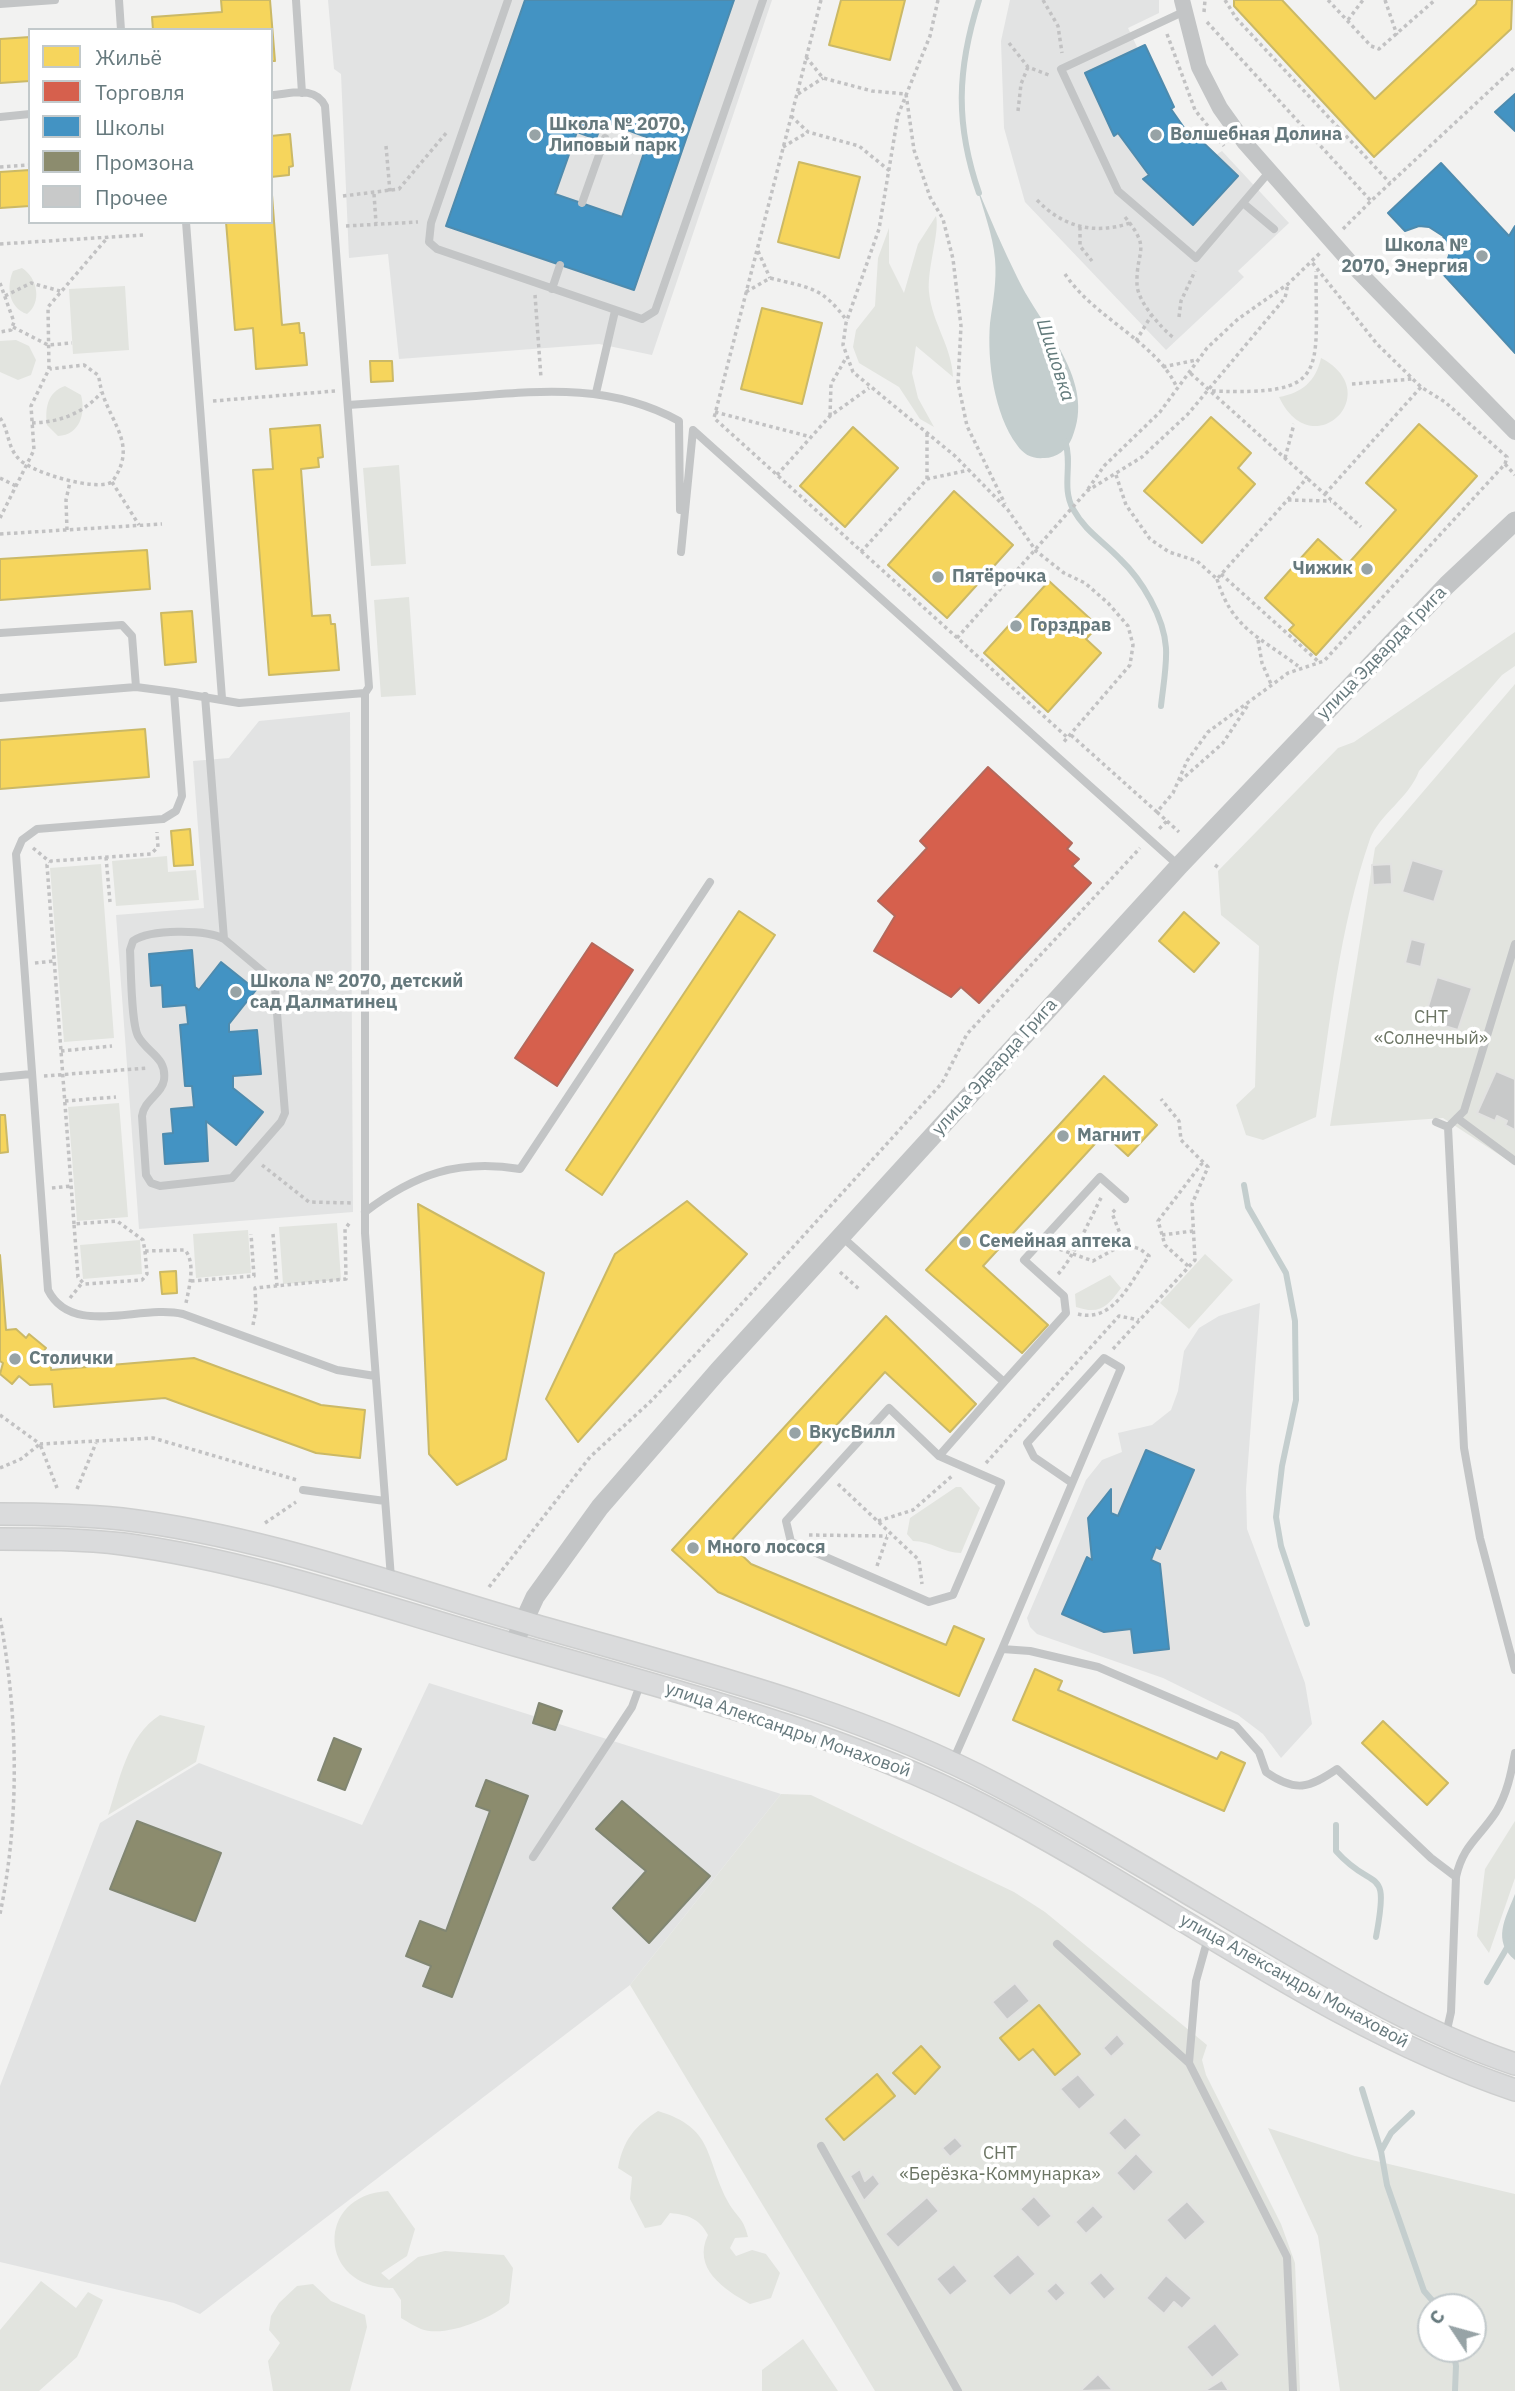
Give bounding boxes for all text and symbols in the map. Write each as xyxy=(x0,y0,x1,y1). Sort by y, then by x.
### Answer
legend xyxy=(28,28,273,224)
text: Жильё xyxy=(95,43,162,71)
text: Торговля xyxy=(95,78,185,106)
text: Школы xyxy=(95,113,165,141)
place label: Школа № 2070, Липовый парк xyxy=(549,114,686,156)
place label: Волшебная Долина xyxy=(1170,124,1342,146)
marker: Школа № 2070, Липовый парк xyxy=(527,127,543,143)
marker: Волшебная Долина xyxy=(1148,127,1164,143)
text: Промзона xyxy=(95,148,194,176)
text: Прочее xyxy=(95,183,168,211)
place label: Школа № 2070, Энергия xyxy=(1341,235,1468,278)
marker: Школа № 2070, Энергия xyxy=(1474,248,1490,264)
water label: Шишовка xyxy=(1031,316,1079,404)
place label: Чижик xyxy=(1293,558,1353,580)
marker: Чижик xyxy=(1359,561,1375,577)
place label: Пятёрочка xyxy=(952,566,1046,588)
marker: Пятёрочка xyxy=(930,569,946,585)
street label: улица Эдварда Грига xyxy=(1313,582,1451,724)
place label: Горздрав xyxy=(1030,615,1111,637)
marker: Горздрав xyxy=(1008,618,1024,634)
place label: Школа № 2070, детский сад Далматинец xyxy=(250,971,463,1014)
marker: Школа № 2070, детский сад Далматинец xyxy=(228,984,244,1000)
street label: улица Эдварда Грига xyxy=(928,994,1062,1140)
park label: СНТ «Солнечный» xyxy=(1374,1007,1488,1050)
place label: Магнит xyxy=(1077,1125,1141,1147)
marker: Магнит xyxy=(1055,1128,1071,1144)
place label: Семейная аптека xyxy=(979,1231,1131,1253)
marker: Семейная аптека xyxy=(957,1234,973,1250)
place label: Столички xyxy=(29,1348,114,1370)
marker: Столички xyxy=(7,1351,23,1367)
place label: ВкусВилл xyxy=(809,1422,895,1444)
marker: ВкусВилл xyxy=(787,1425,803,1441)
place label: Много лосося xyxy=(707,1537,826,1559)
marker: Много лосося xyxy=(685,1540,701,1556)
street label: улица Александры Монаховой xyxy=(663,1678,913,1782)
street label: улица Александры Монаховой xyxy=(1176,1909,1412,2053)
park label: СНТ «Берёзка-Коммунарка» xyxy=(899,2143,1101,2186)
north arrow xyxy=(1417,2293,1487,2363)
text: С xyxy=(1423,2305,1450,2329)

